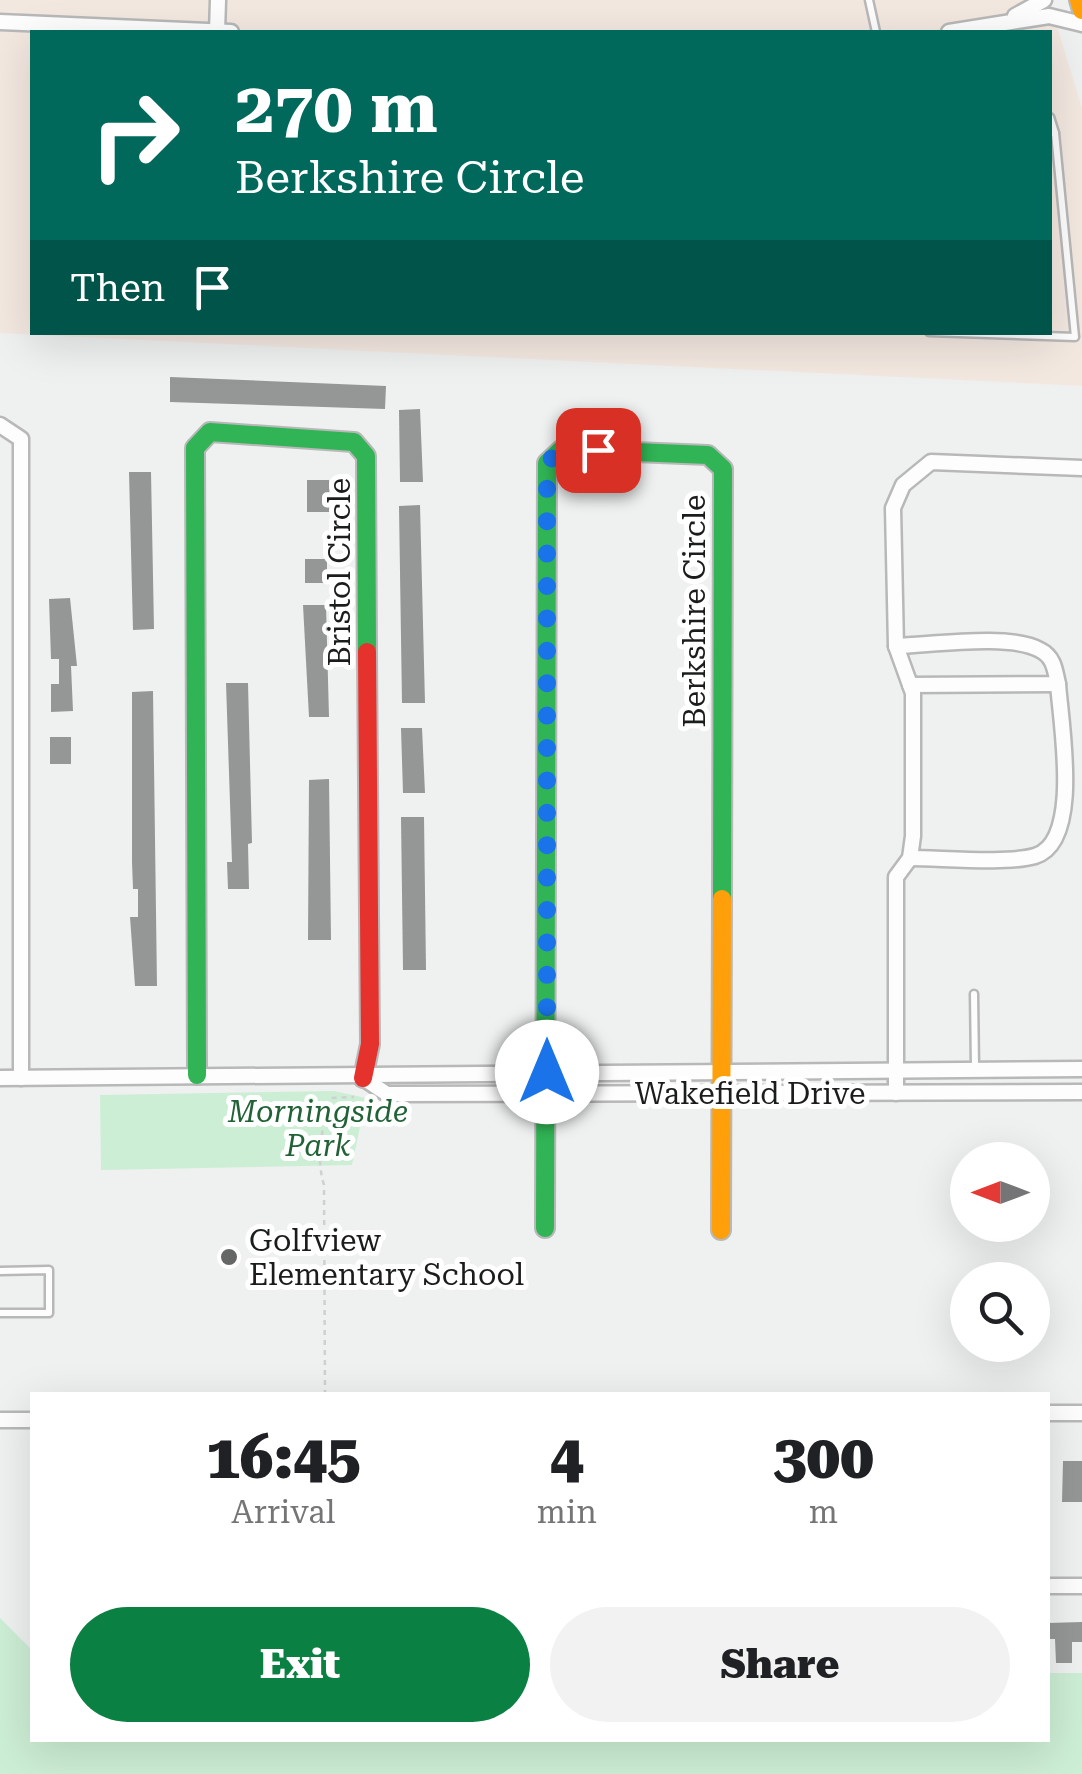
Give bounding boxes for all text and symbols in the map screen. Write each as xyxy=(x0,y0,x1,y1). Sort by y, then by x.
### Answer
text: 270 m xyxy=(235,67,438,149)
icon: right xyxy=(70,70,200,200)
text: Berkshire Circle xyxy=(235,151,584,204)
icon: arrive xyxy=(185,260,240,315)
text: Then xyxy=(70,266,165,310)
pin xyxy=(556,408,641,493)
icon: arrive xyxy=(571,423,626,478)
street label: Bristol Circle xyxy=(322,478,357,666)
street label: Berkshire Circle xyxy=(677,495,712,727)
position arrow xyxy=(495,1020,599,1124)
street label: Wakefield Drive xyxy=(635,1076,865,1111)
park label: Morningside Park xyxy=(227,1094,408,1163)
north arrow xyxy=(950,1142,1050,1242)
map controls xyxy=(950,1142,1050,1362)
place label: Golfview Elementary School xyxy=(249,1223,524,1292)
marker: Golfview Elementary School xyxy=(218,1246,240,1268)
button: search xyxy=(950,1262,1050,1362)
text: 16:45 xyxy=(206,1422,361,1493)
text: 4 xyxy=(550,1422,584,1493)
text: 300 xyxy=(773,1422,874,1493)
text: Arrival xyxy=(231,1493,335,1531)
text: min xyxy=(537,1493,597,1531)
text: m xyxy=(809,1493,838,1531)
button: Exit xyxy=(70,1607,530,1722)
button: Share xyxy=(550,1607,1010,1722)

